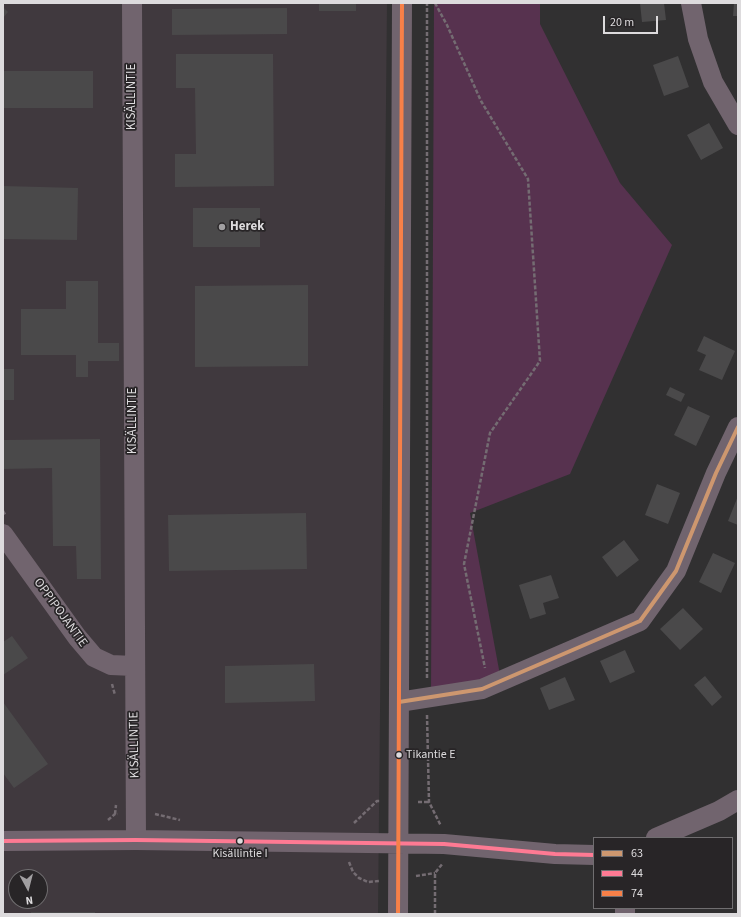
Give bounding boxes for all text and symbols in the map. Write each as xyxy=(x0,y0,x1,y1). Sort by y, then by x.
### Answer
scale bar xyxy=(605,8,660,34)
text: 20 m xyxy=(610,14,634,31)
street label: KISÄLLINTIE xyxy=(124,64,140,130)
place label: Herek xyxy=(230,219,264,235)
marker: Herek xyxy=(217,222,227,232)
street label: KISÄLLINTIE xyxy=(125,388,141,454)
street label: OPPIPOJANTIE xyxy=(30,576,90,650)
street label: KISÄLLINTIE xyxy=(127,712,143,778)
place label: Tikantie E xyxy=(406,748,455,762)
marker: Tikantie E xyxy=(394,750,404,760)
marker: Kisällintie I xyxy=(235,836,245,846)
legend xyxy=(593,837,733,909)
text: 63 xyxy=(631,845,643,862)
place label: Kisällintie I xyxy=(212,847,268,861)
text: 44 xyxy=(631,865,643,882)
north arrow xyxy=(8,869,48,909)
text: 74 xyxy=(631,885,643,902)
text: N xyxy=(25,893,34,908)

